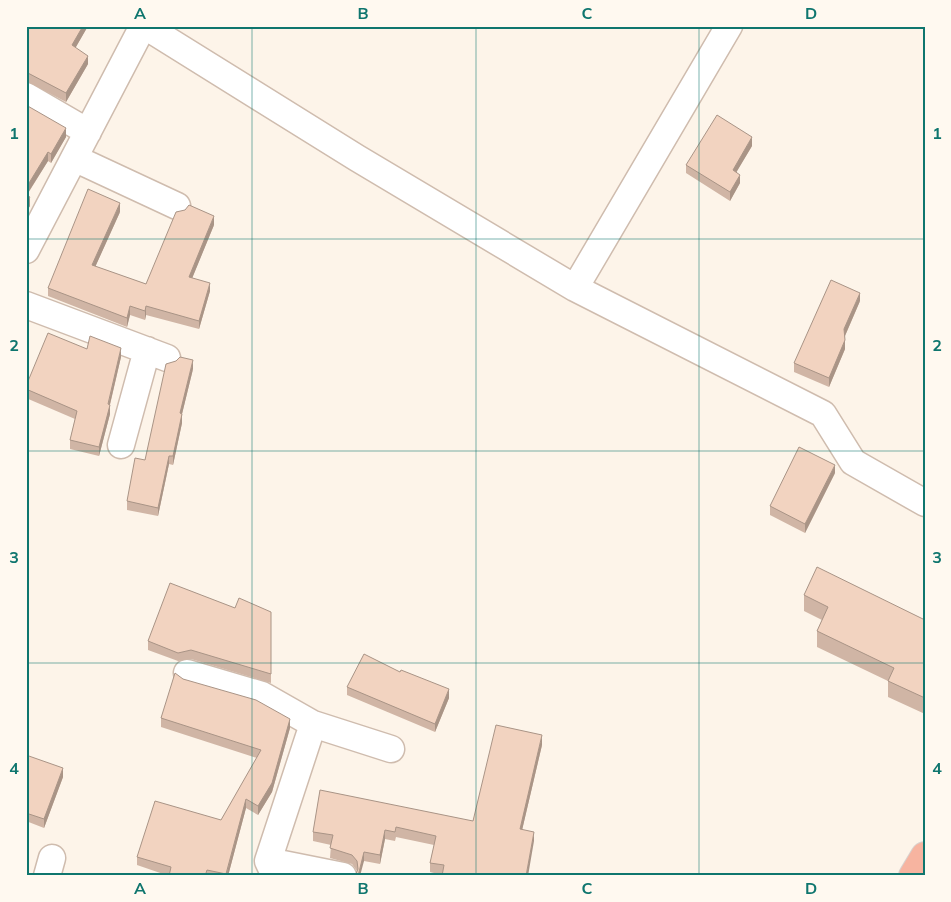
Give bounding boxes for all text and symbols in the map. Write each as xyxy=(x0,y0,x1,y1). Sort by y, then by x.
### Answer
text: A xyxy=(134,3,146,23)
text: B xyxy=(357,3,369,23)
text: C xyxy=(582,3,593,23)
text: D xyxy=(805,3,817,23)
text: 1 xyxy=(9,123,19,143)
text: 1 xyxy=(932,123,942,143)
text: 2 xyxy=(9,335,19,355)
text: 2 xyxy=(932,335,942,355)
text: 3 xyxy=(9,547,19,567)
text: 3 xyxy=(932,547,942,567)
text: 4 xyxy=(9,758,19,778)
text: 4 xyxy=(932,758,942,778)
text: A xyxy=(134,878,146,898)
text: B xyxy=(357,878,369,898)
text: C xyxy=(582,878,593,898)
text: D xyxy=(805,878,817,898)

